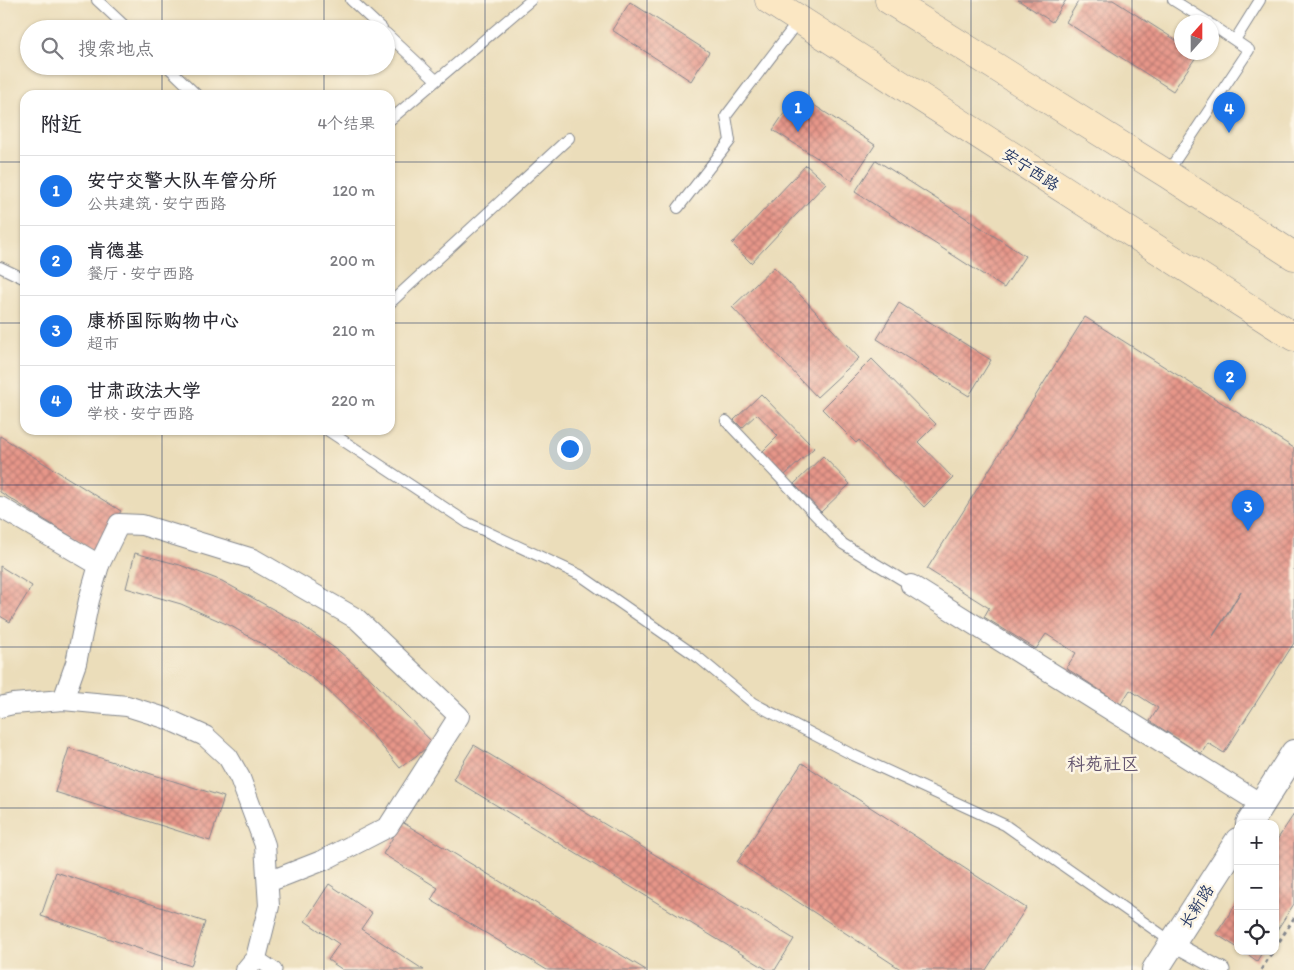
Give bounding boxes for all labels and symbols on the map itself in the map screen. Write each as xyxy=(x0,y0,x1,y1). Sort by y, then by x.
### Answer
north arrow xyxy=(1174,15,1219,60)
pin: 1 xyxy=(782,91,814,132)
pin: 4 xyxy=(1213,92,1245,133)
street label: 安宁西路 xyxy=(999,144,1063,195)
pin: 2 xyxy=(1214,360,1246,401)
your location xyxy=(557,436,583,462)
pin: 3 xyxy=(1232,490,1264,531)
district label: 科苑社区 xyxy=(1067,753,1139,775)
street label: 长新路 xyxy=(1175,881,1217,932)

